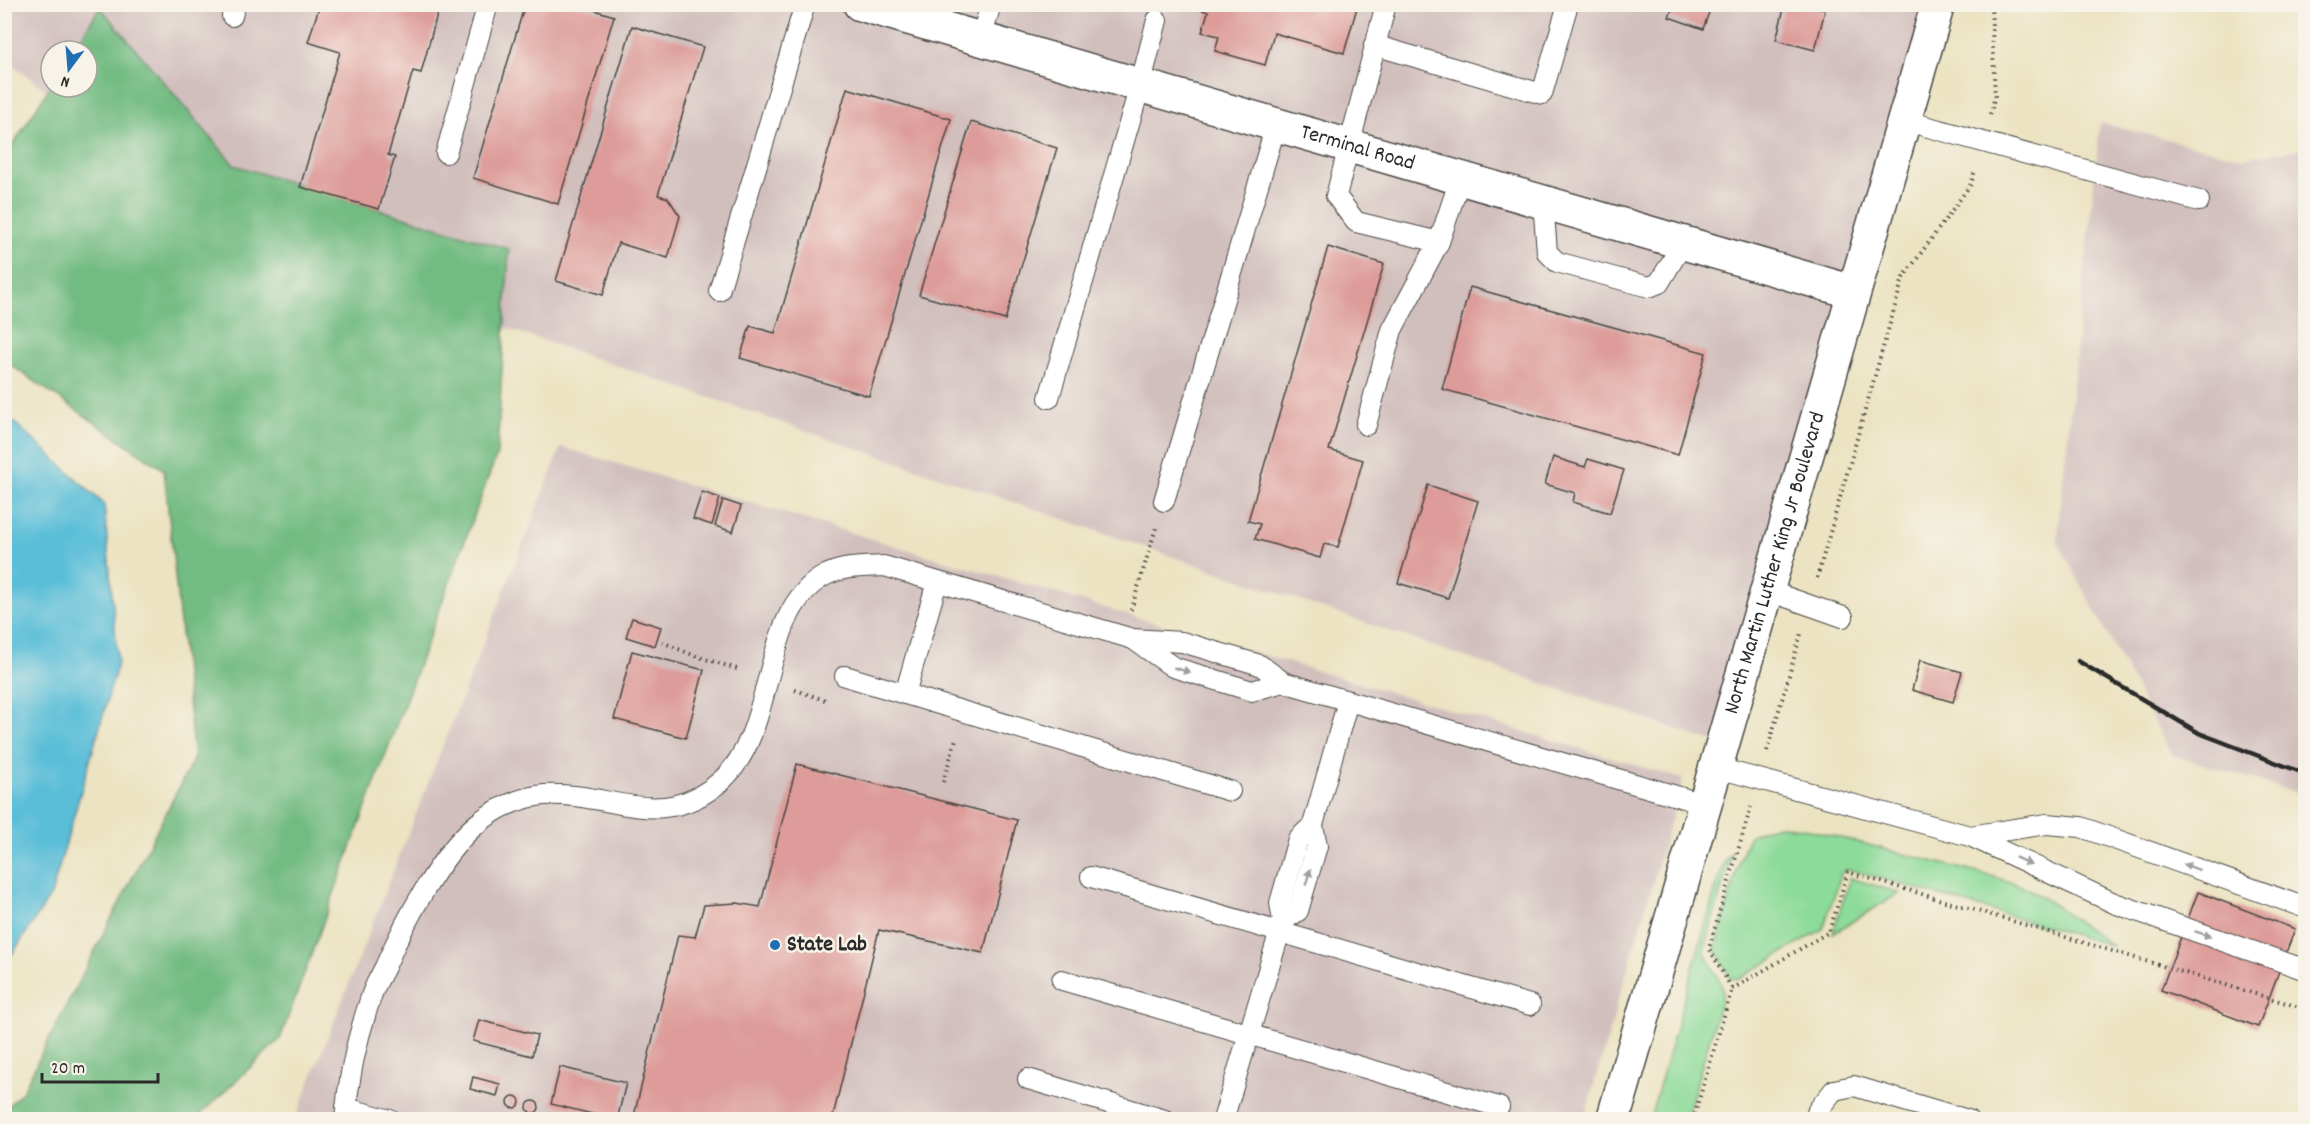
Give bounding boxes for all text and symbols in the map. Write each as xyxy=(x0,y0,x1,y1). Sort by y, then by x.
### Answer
north arrow xyxy=(39,39,99,99)
text: N xyxy=(58,69,73,93)
street label: Terminal Road xyxy=(1297,117,1418,180)
street label: North Martin Luther King Jr Boulevard xyxy=(1716,408,1834,718)
one-way arrow xyxy=(1173,666,1191,675)
one-way arrow xyxy=(2014,856,2032,866)
one-way arrow xyxy=(2182,861,2200,871)
one-way arrow xyxy=(1304,868,1313,886)
place label: State Lab xyxy=(787,930,867,961)
one-way arrow xyxy=(2194,930,2212,940)
marker: State Lab xyxy=(768,938,782,952)
scale bar xyxy=(42,1046,158,1084)
text: 20 m xyxy=(51,1057,85,1082)

